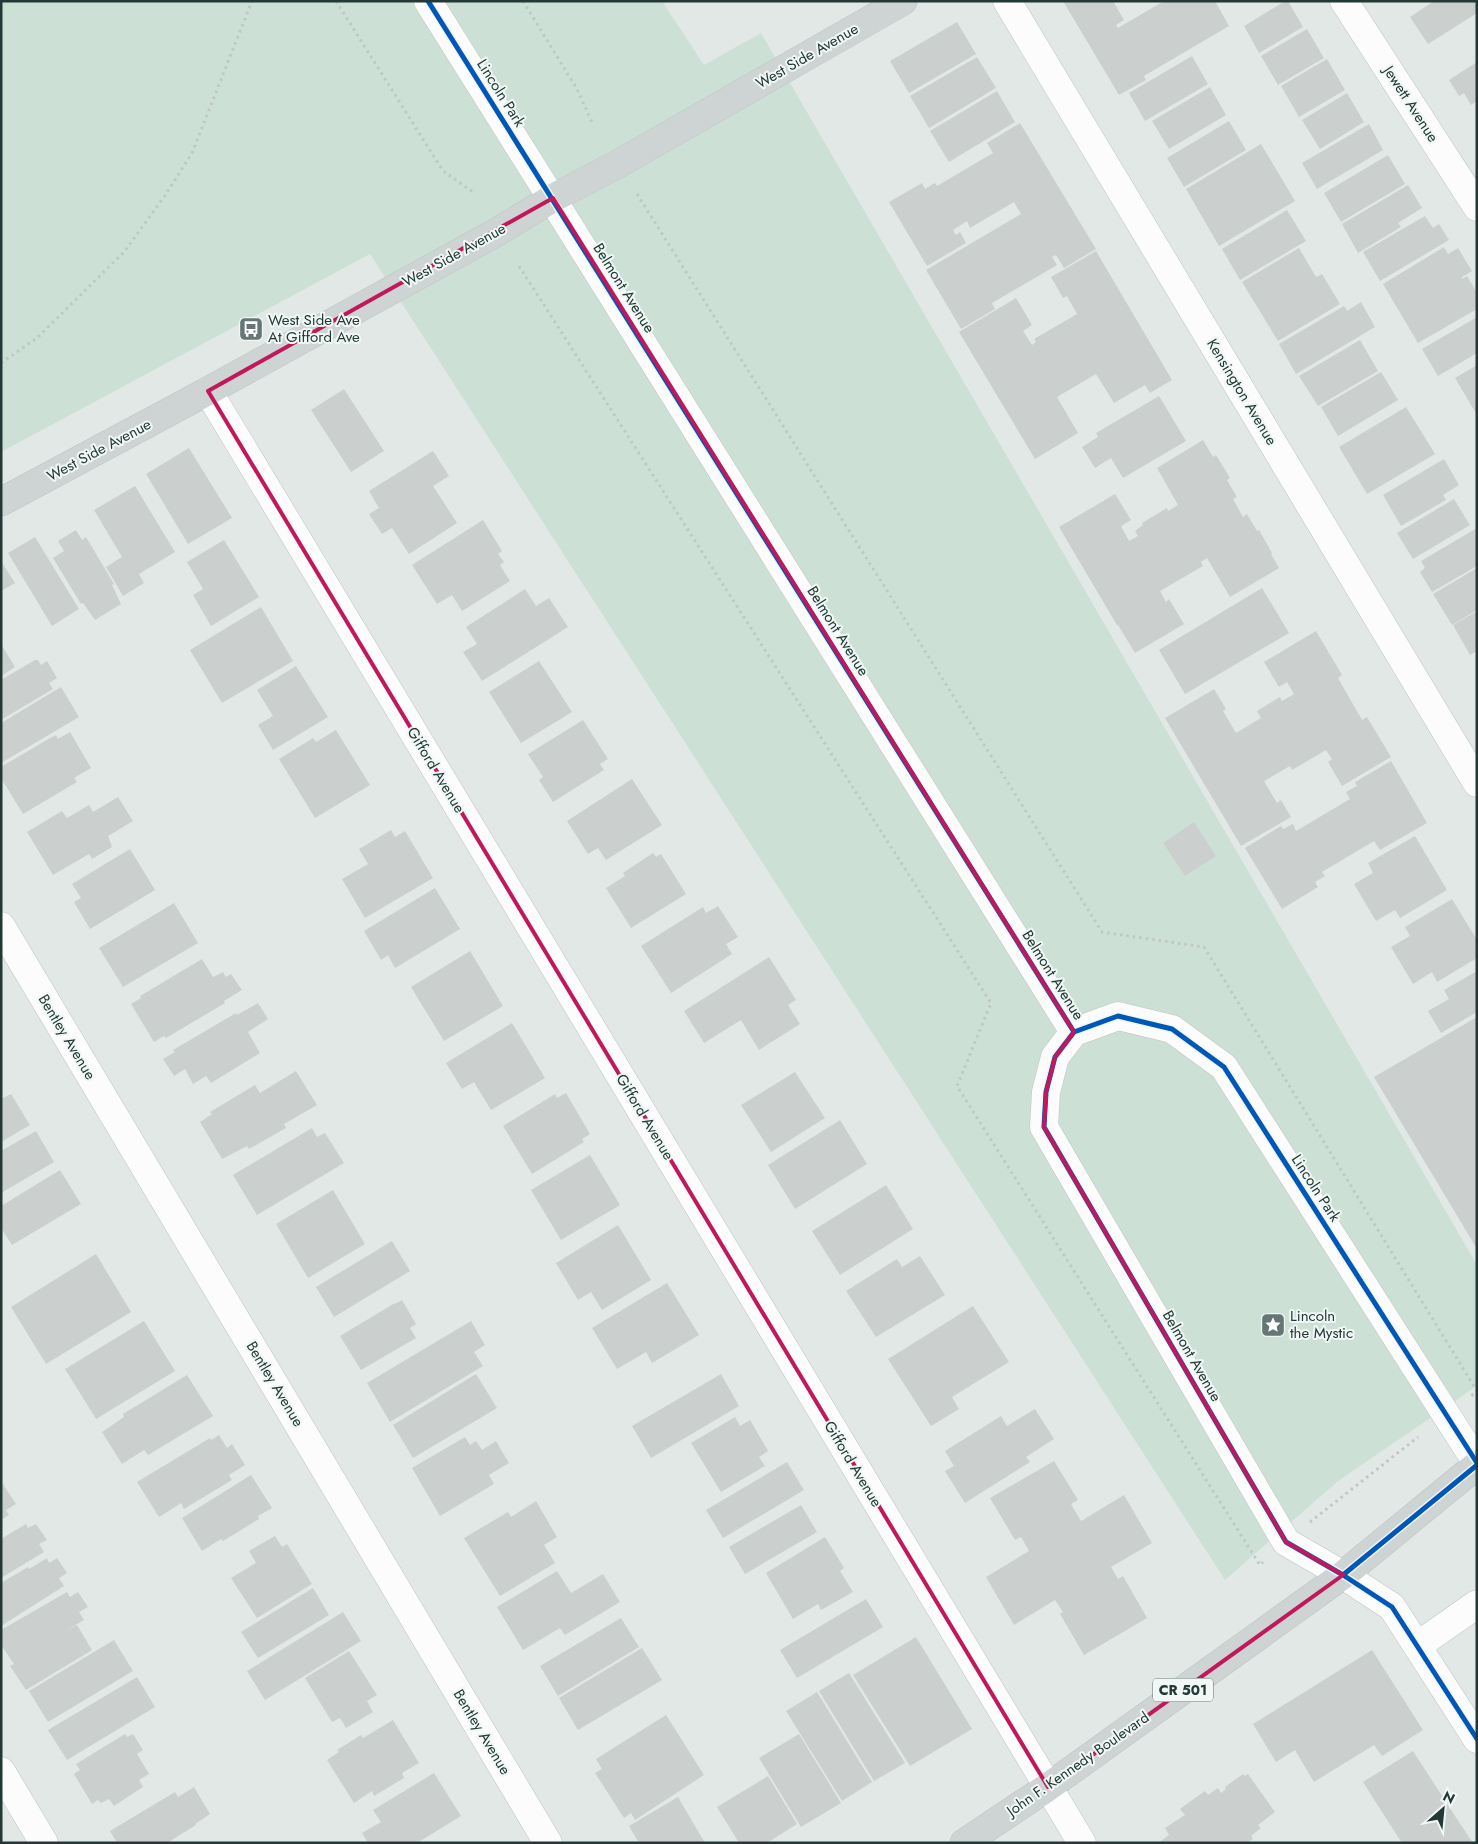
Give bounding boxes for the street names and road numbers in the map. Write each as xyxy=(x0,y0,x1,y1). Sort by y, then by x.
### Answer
street label: West Side Avenue xyxy=(752,18,863,94)
street label: Lincoln Park xyxy=(471,55,531,132)
street label: Jewett Avenue xyxy=(1377,60,1444,147)
street label: West Side Avenue xyxy=(398,217,510,293)
street label: Belmont Avenue xyxy=(588,239,661,337)
street label: Kensington Avenue xyxy=(1201,335,1283,450)
street label: West Side Avenue xyxy=(43,413,155,487)
street label: Belmont Avenue xyxy=(802,582,875,680)
street label: Gifford Avenue xyxy=(402,723,471,818)
street label: Belmont Avenue xyxy=(1017,926,1090,1024)
street label: Bentley Avenue xyxy=(33,990,101,1084)
street label: Gifford Avenue xyxy=(611,1070,680,1165)
street label: Lincoln Park xyxy=(1286,1150,1346,1226)
street label: Belmont Avenue xyxy=(1157,1306,1227,1406)
street label: Bentley Avenue xyxy=(241,1337,309,1431)
street label: Gifford Avenue xyxy=(819,1417,888,1512)
road number: CR 501 xyxy=(1153,1678,1213,1702)
street label: Bentley Avenue xyxy=(448,1685,516,1779)
street label: John F. Kennedy Boulevard xyxy=(1001,1706,1154,1823)

